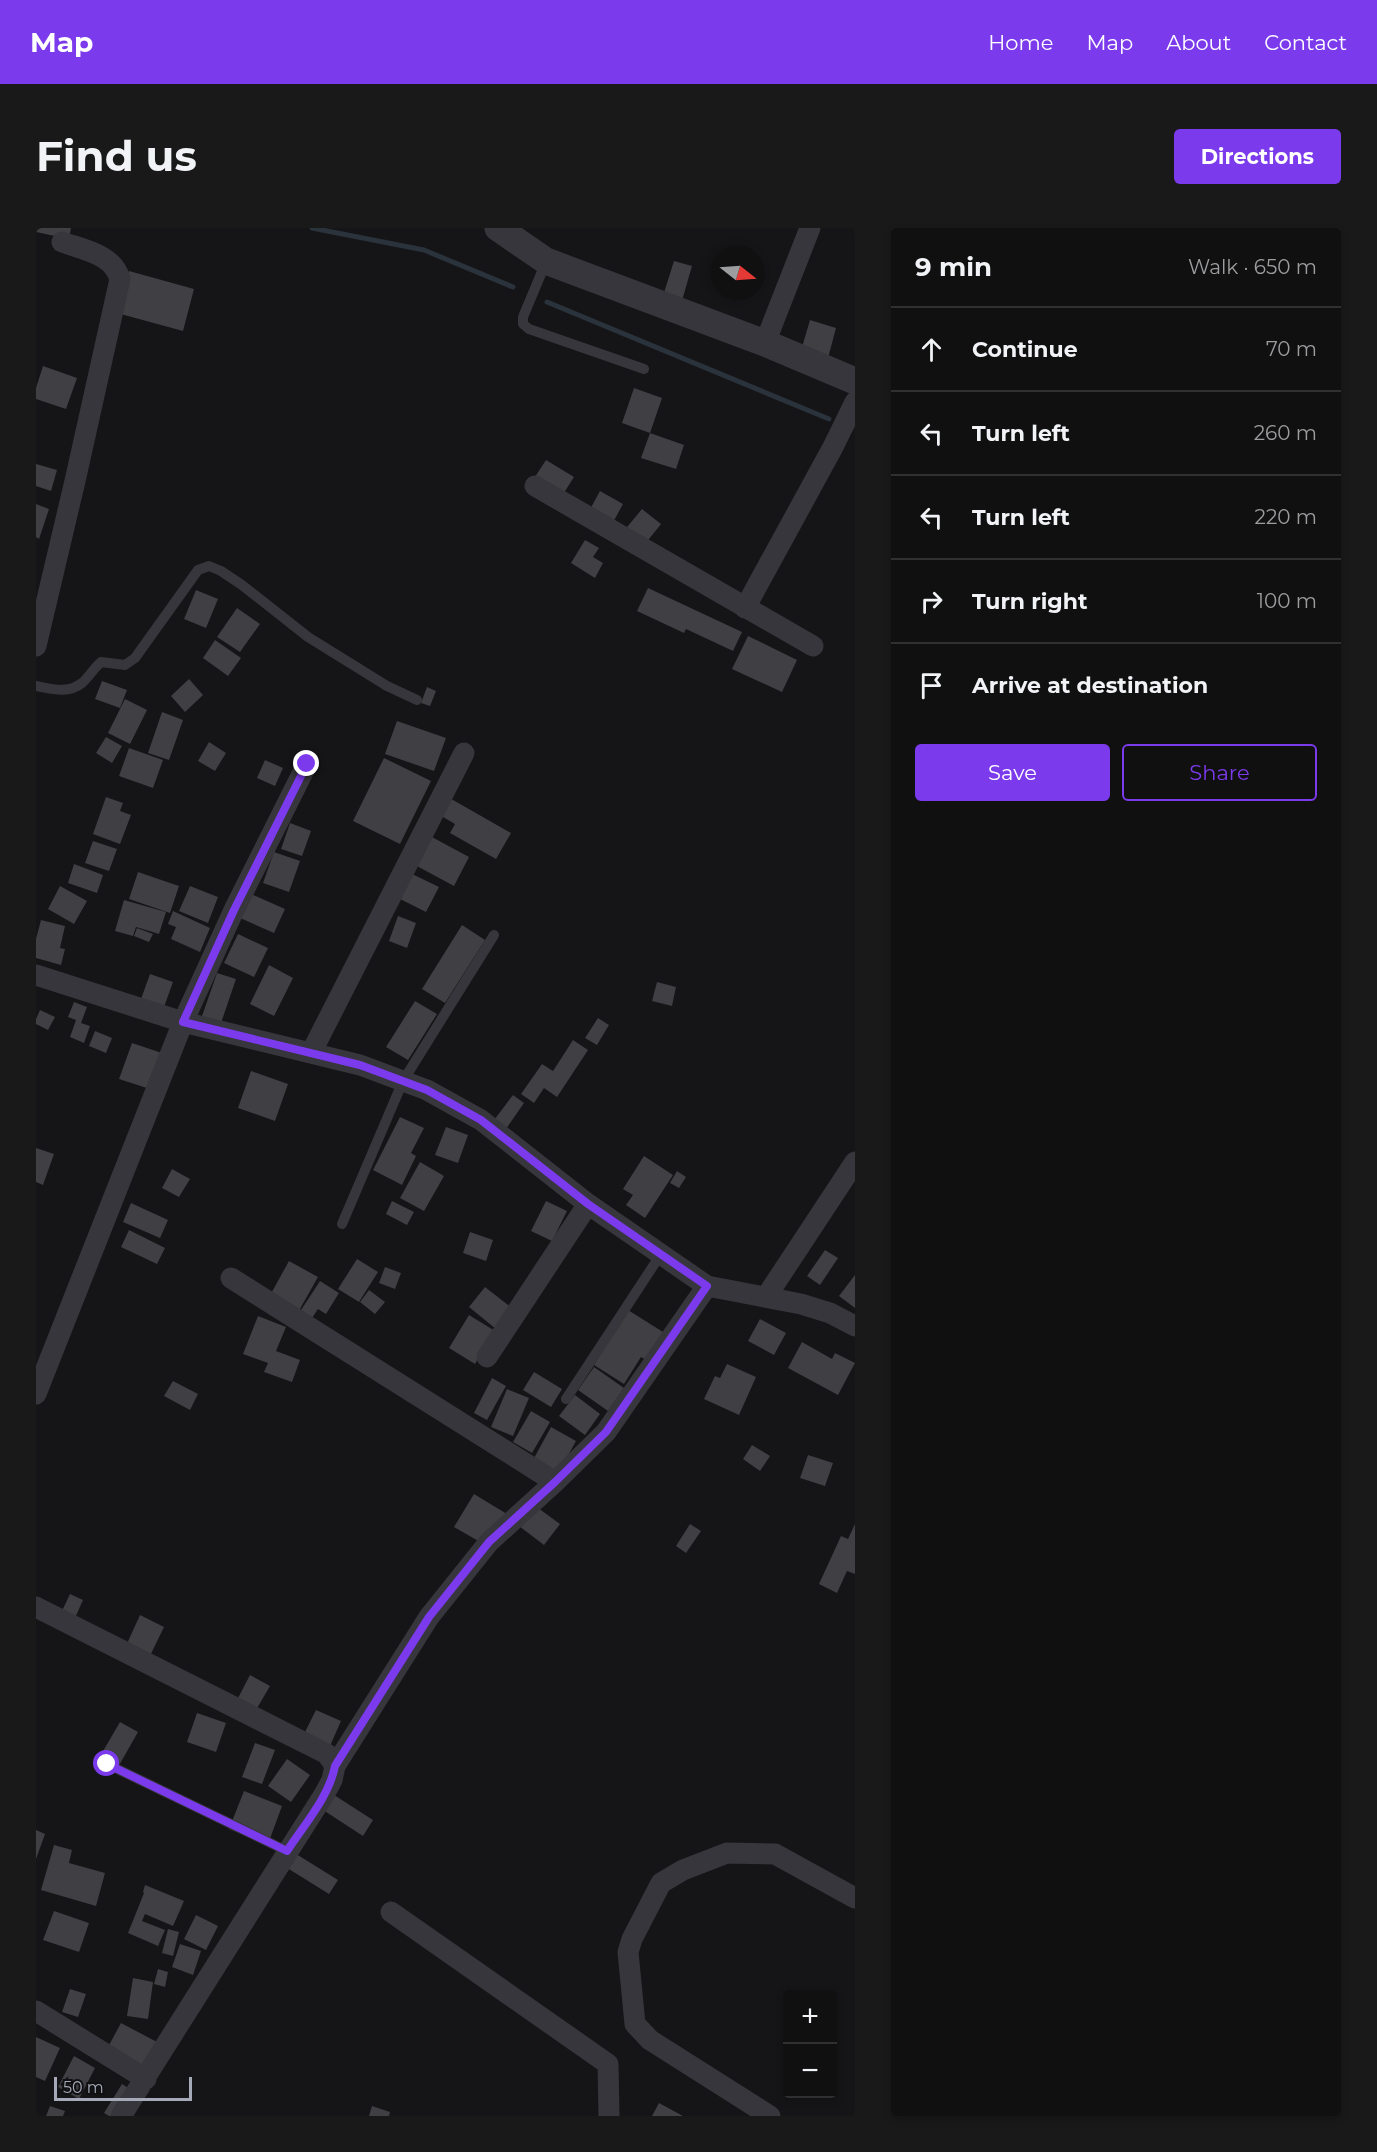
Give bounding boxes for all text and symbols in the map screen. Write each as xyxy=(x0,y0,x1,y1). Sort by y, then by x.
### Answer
text: Map xyxy=(30,25,93,59)
text: Home xyxy=(988,30,1053,55)
text: Map xyxy=(1086,30,1133,55)
text: About xyxy=(1166,30,1231,55)
text: Contact xyxy=(1264,30,1347,55)
button: Directions xyxy=(1174,129,1341,184)
text: Find us xyxy=(36,130,197,182)
north arrow xyxy=(711,246,765,300)
text: 9 min xyxy=(915,251,992,283)
text: Walk · 650 m xyxy=(1188,255,1317,279)
icon: ahead xyxy=(915,333,948,366)
text: Continue xyxy=(972,336,1078,363)
text: 70 m xyxy=(1266,337,1317,361)
icon: left xyxy=(915,417,948,450)
text: Turn left xyxy=(972,420,1070,447)
text: 260 m xyxy=(1254,421,1317,445)
icon: left xyxy=(915,501,948,534)
text: Turn left xyxy=(972,504,1070,531)
text: 220 m xyxy=(1255,505,1317,529)
icon: right xyxy=(915,585,948,618)
text: Turn right xyxy=(972,588,1087,615)
text: 100 m xyxy=(1257,589,1317,613)
icon: arrive xyxy=(915,669,948,702)
text: Arrive at destination xyxy=(972,672,1208,699)
button: Save xyxy=(915,744,1110,801)
button: Share xyxy=(1122,744,1317,801)
route end xyxy=(293,750,319,776)
route start xyxy=(93,1750,119,1776)
map controls xyxy=(783,1990,837,2098)
button: + xyxy=(783,1990,837,2044)
button: − xyxy=(783,2044,837,2098)
scale bar xyxy=(54,2074,192,2102)
text: 50 m xyxy=(63,2078,104,2097)

